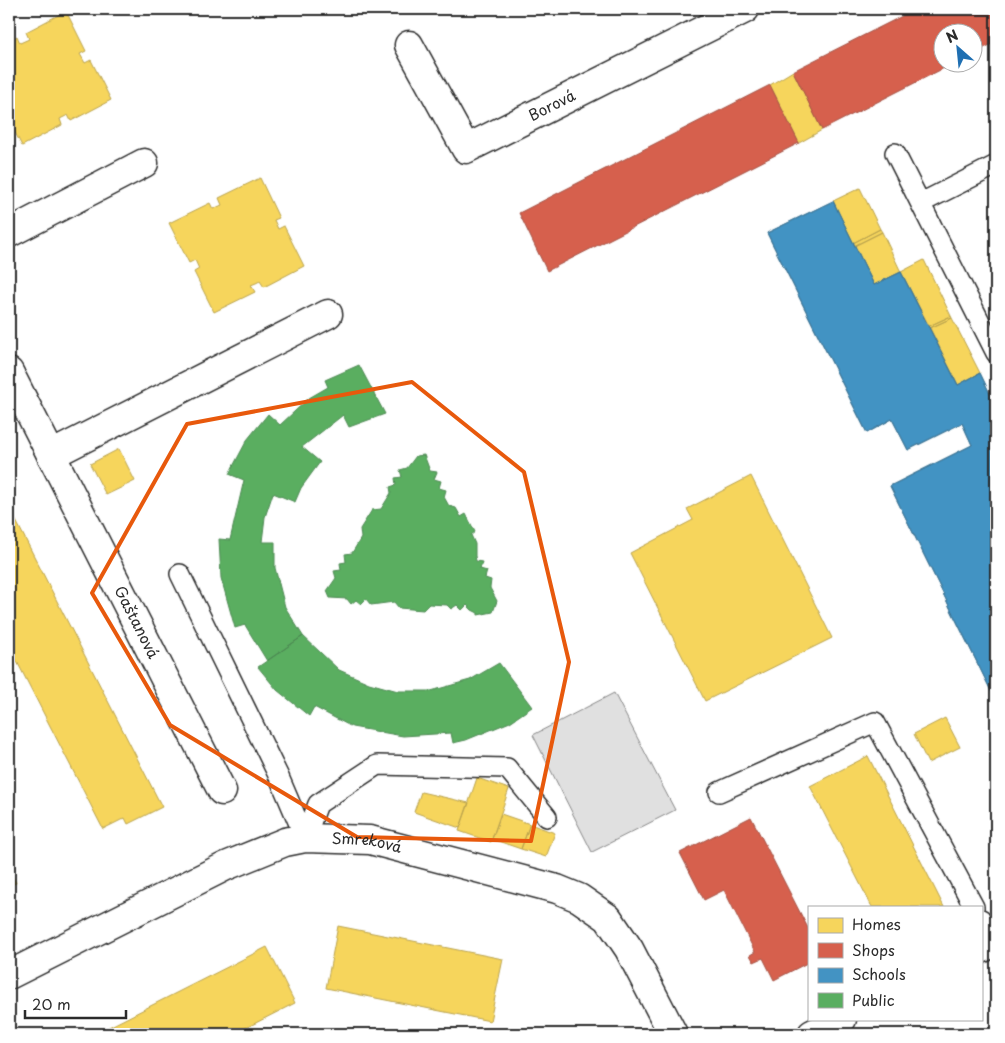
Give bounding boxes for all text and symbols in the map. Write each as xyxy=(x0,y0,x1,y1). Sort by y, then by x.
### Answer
north arrow xyxy=(932,22,982,72)
text: N xyxy=(942,24,962,48)
street label: Borová xyxy=(524,83,580,126)
street label: Gaštanová xyxy=(110,581,166,663)
street label: Smreková xyxy=(331,826,406,858)
legend xyxy=(808,906,982,1020)
text: Homes xyxy=(852,912,901,935)
text: Shops xyxy=(852,938,895,961)
text: Schools xyxy=(852,962,906,985)
scale bar xyxy=(25,988,126,1020)
text: Public xyxy=(852,988,895,1011)
text: 20 m xyxy=(32,992,71,1015)

